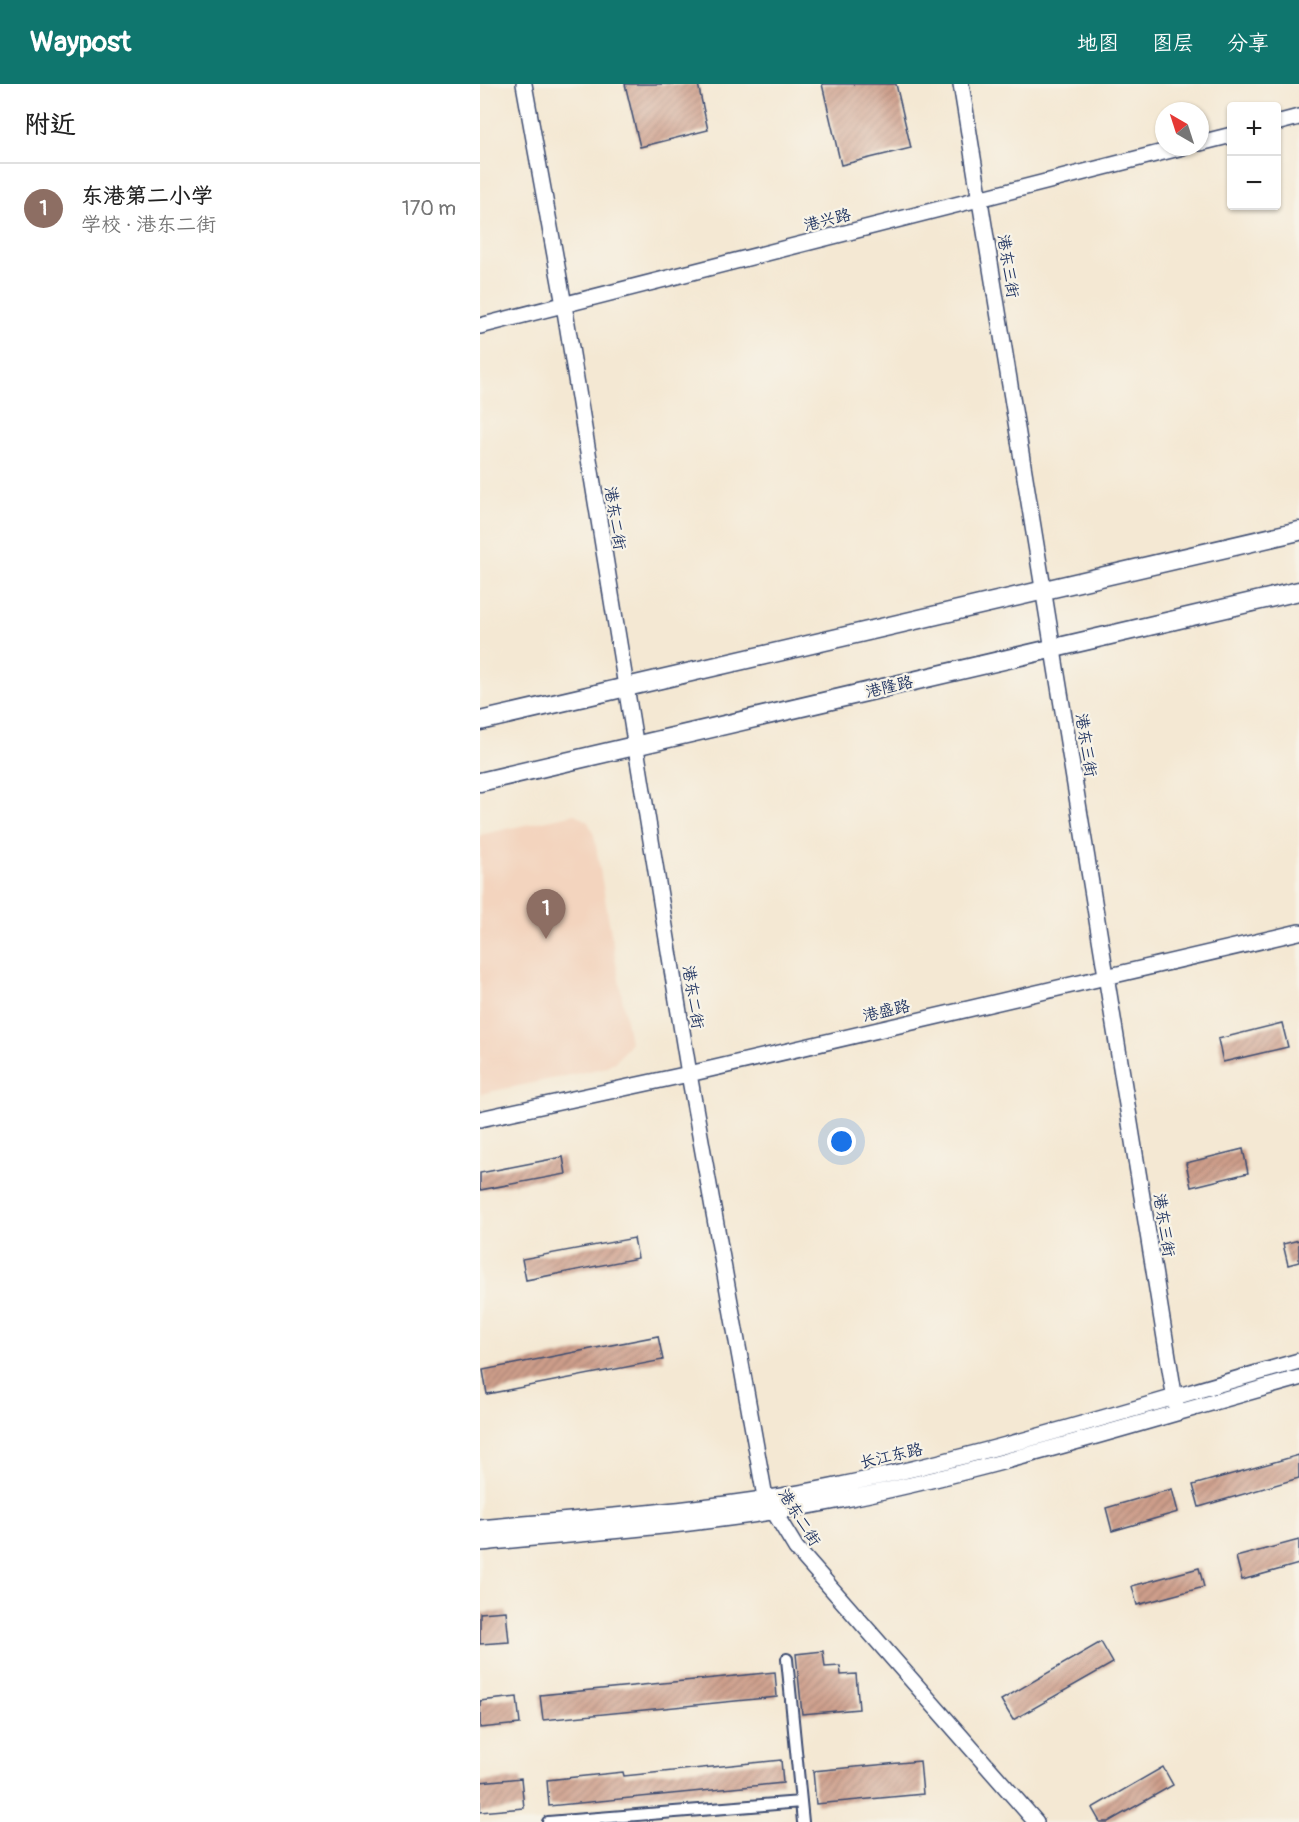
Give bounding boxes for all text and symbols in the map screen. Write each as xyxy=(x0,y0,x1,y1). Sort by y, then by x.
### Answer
text: Waypost xyxy=(30,25,131,60)
text: 地图 xyxy=(1077,30,1119,57)
text: 图层 xyxy=(1152,30,1194,57)
text: 分享 xyxy=(1227,30,1269,57)
north arrow xyxy=(1155,102,1209,156)
map controls xyxy=(1227,102,1281,210)
button: + xyxy=(1227,102,1281,156)
text: 附近 xyxy=(24,109,76,141)
button: − xyxy=(1227,156,1281,210)
text: 东港第二小学 xyxy=(81,182,213,210)
text: 1 xyxy=(40,196,47,221)
text: 170 m xyxy=(402,196,456,221)
street label: 港兴路 xyxy=(802,204,853,235)
text: 学校 · 港东二街 xyxy=(81,212,216,237)
street label: 港东三街 xyxy=(993,233,1023,299)
street label: 港东二街 xyxy=(600,485,630,551)
street label: 港隆路 xyxy=(864,672,915,702)
street label: 港东三街 xyxy=(1071,712,1101,778)
pin: 1 xyxy=(526,890,566,939)
street label: 港东二街 xyxy=(678,964,708,1030)
street label: 港盛路 xyxy=(861,996,912,1026)
your location xyxy=(827,1127,856,1156)
street label: 港东三街 xyxy=(1149,1192,1179,1258)
street label: 长江东路 xyxy=(858,1439,925,1473)
street label: 港东二街 xyxy=(774,1485,825,1550)

